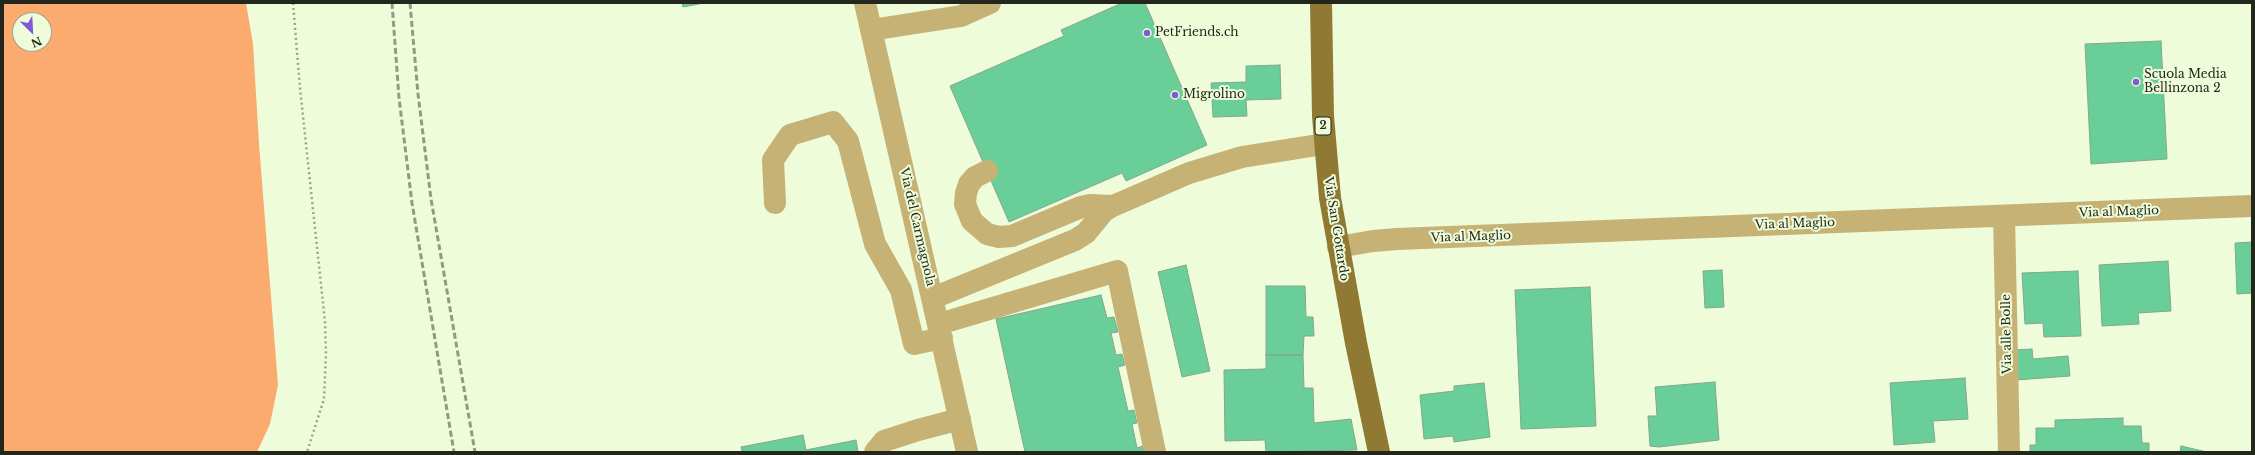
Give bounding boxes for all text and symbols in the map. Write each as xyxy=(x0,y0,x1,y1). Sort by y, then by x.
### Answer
north arrow xyxy=(12,12,52,52)
place label: PetFriends.ch xyxy=(1155,26,1239,40)
marker: PetFriends.ch xyxy=(1142,28,1152,38)
text: N xyxy=(29,34,44,51)
place label: Scuola Media Bellinzona 2 xyxy=(2144,68,2227,96)
marker: Scuola Media Bellinzona 2 xyxy=(2131,77,2141,87)
place label: Migrolino xyxy=(1183,88,1245,102)
marker: Migrolino xyxy=(1170,90,1180,100)
road number: 2 xyxy=(1315,117,1331,135)
street label: Via del Carmagnola xyxy=(896,166,938,288)
street label: Via San Gottardo xyxy=(1321,176,1351,282)
street label: Via al Maglio xyxy=(2079,203,2159,221)
street label: Via al Maglio xyxy=(1755,215,1835,233)
street label: Via al Maglio xyxy=(1431,228,1511,246)
street label: Via alle Bolle xyxy=(1999,294,2015,374)

